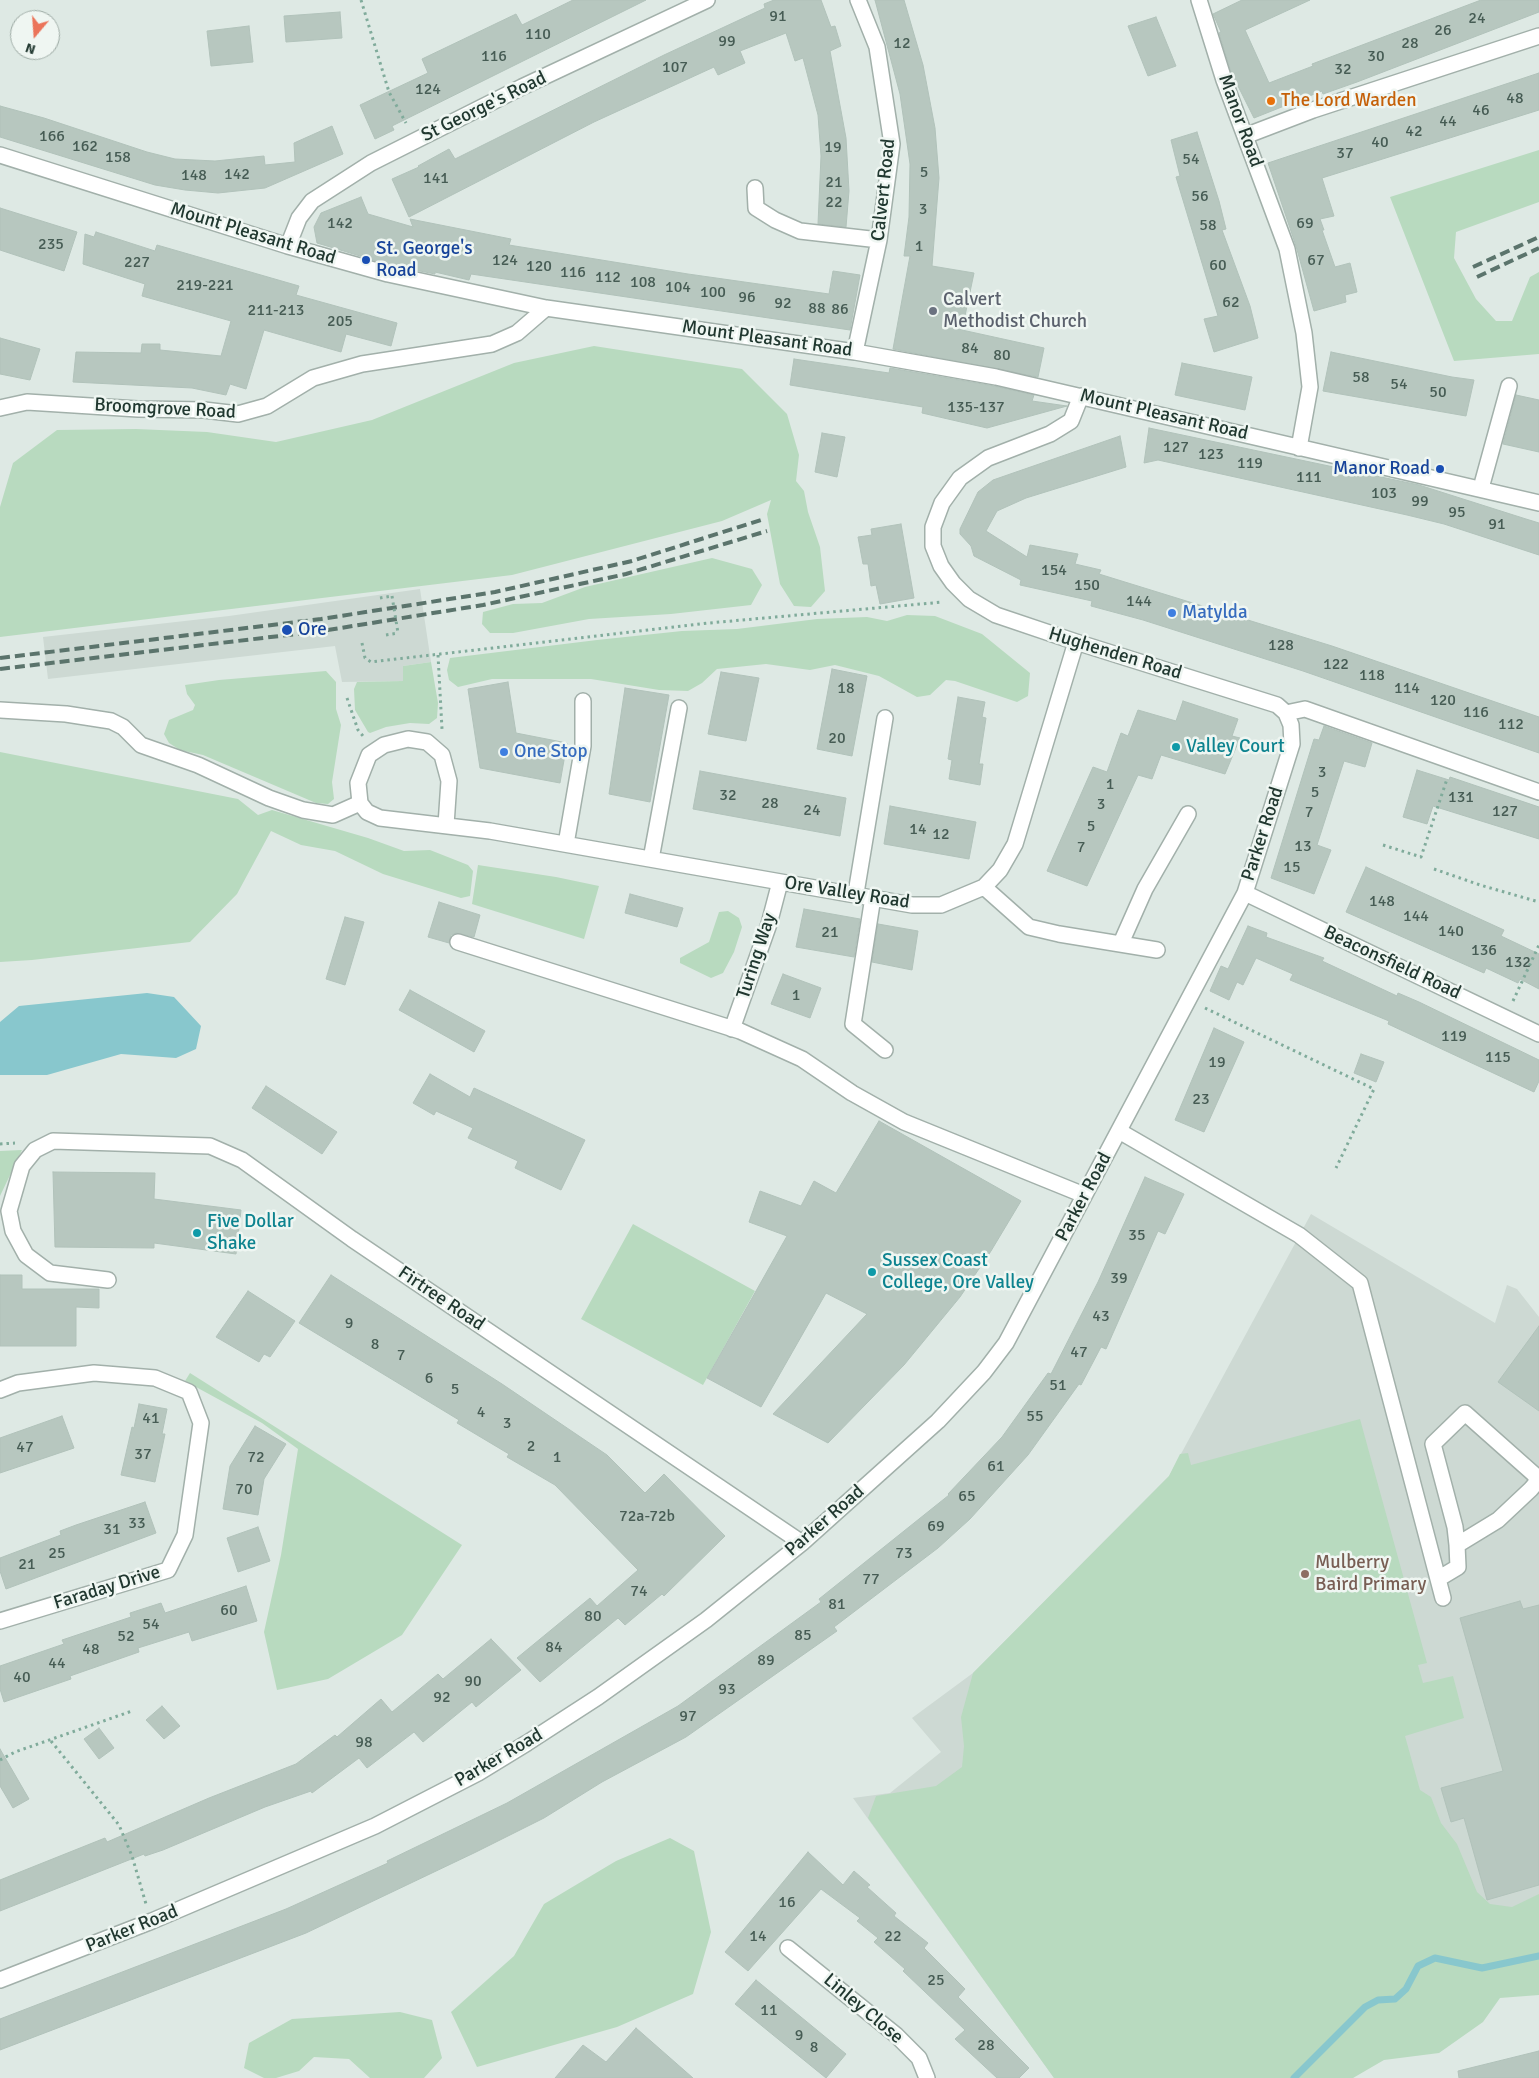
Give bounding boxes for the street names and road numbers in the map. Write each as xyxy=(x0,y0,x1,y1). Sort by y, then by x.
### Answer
street label: St George's Road xyxy=(418,67,550,147)
street label: Manor Road xyxy=(1213,71,1267,171)
street label: Calvert Road xyxy=(867,138,901,242)
street label: Mount Pleasant Road xyxy=(167,198,339,270)
street label: Mount Pleasant Road xyxy=(680,316,854,362)
street label: Mount Pleasant Road xyxy=(1078,385,1250,445)
street label: Broomgrove Road xyxy=(94,394,236,424)
street label: Hughenden Road xyxy=(1046,623,1184,685)
street label: Parker Road xyxy=(1237,784,1289,884)
street label: Ore Valley Road xyxy=(783,872,911,914)
street label: Turing Way xyxy=(732,910,782,1002)
street label: Beaconsfield Road xyxy=(1320,921,1464,1005)
street label: Parker Road xyxy=(1051,1149,1117,1245)
street label: Firtree Road xyxy=(393,1262,489,1336)
street label: Parker Road xyxy=(781,1480,869,1562)
street label: Faraday Drive xyxy=(51,1561,163,1615)
street label: Parker Road xyxy=(451,1724,547,1792)
street label: Parker Road xyxy=(83,1900,181,1958)
street label: Linley Close xyxy=(818,1969,908,2049)

